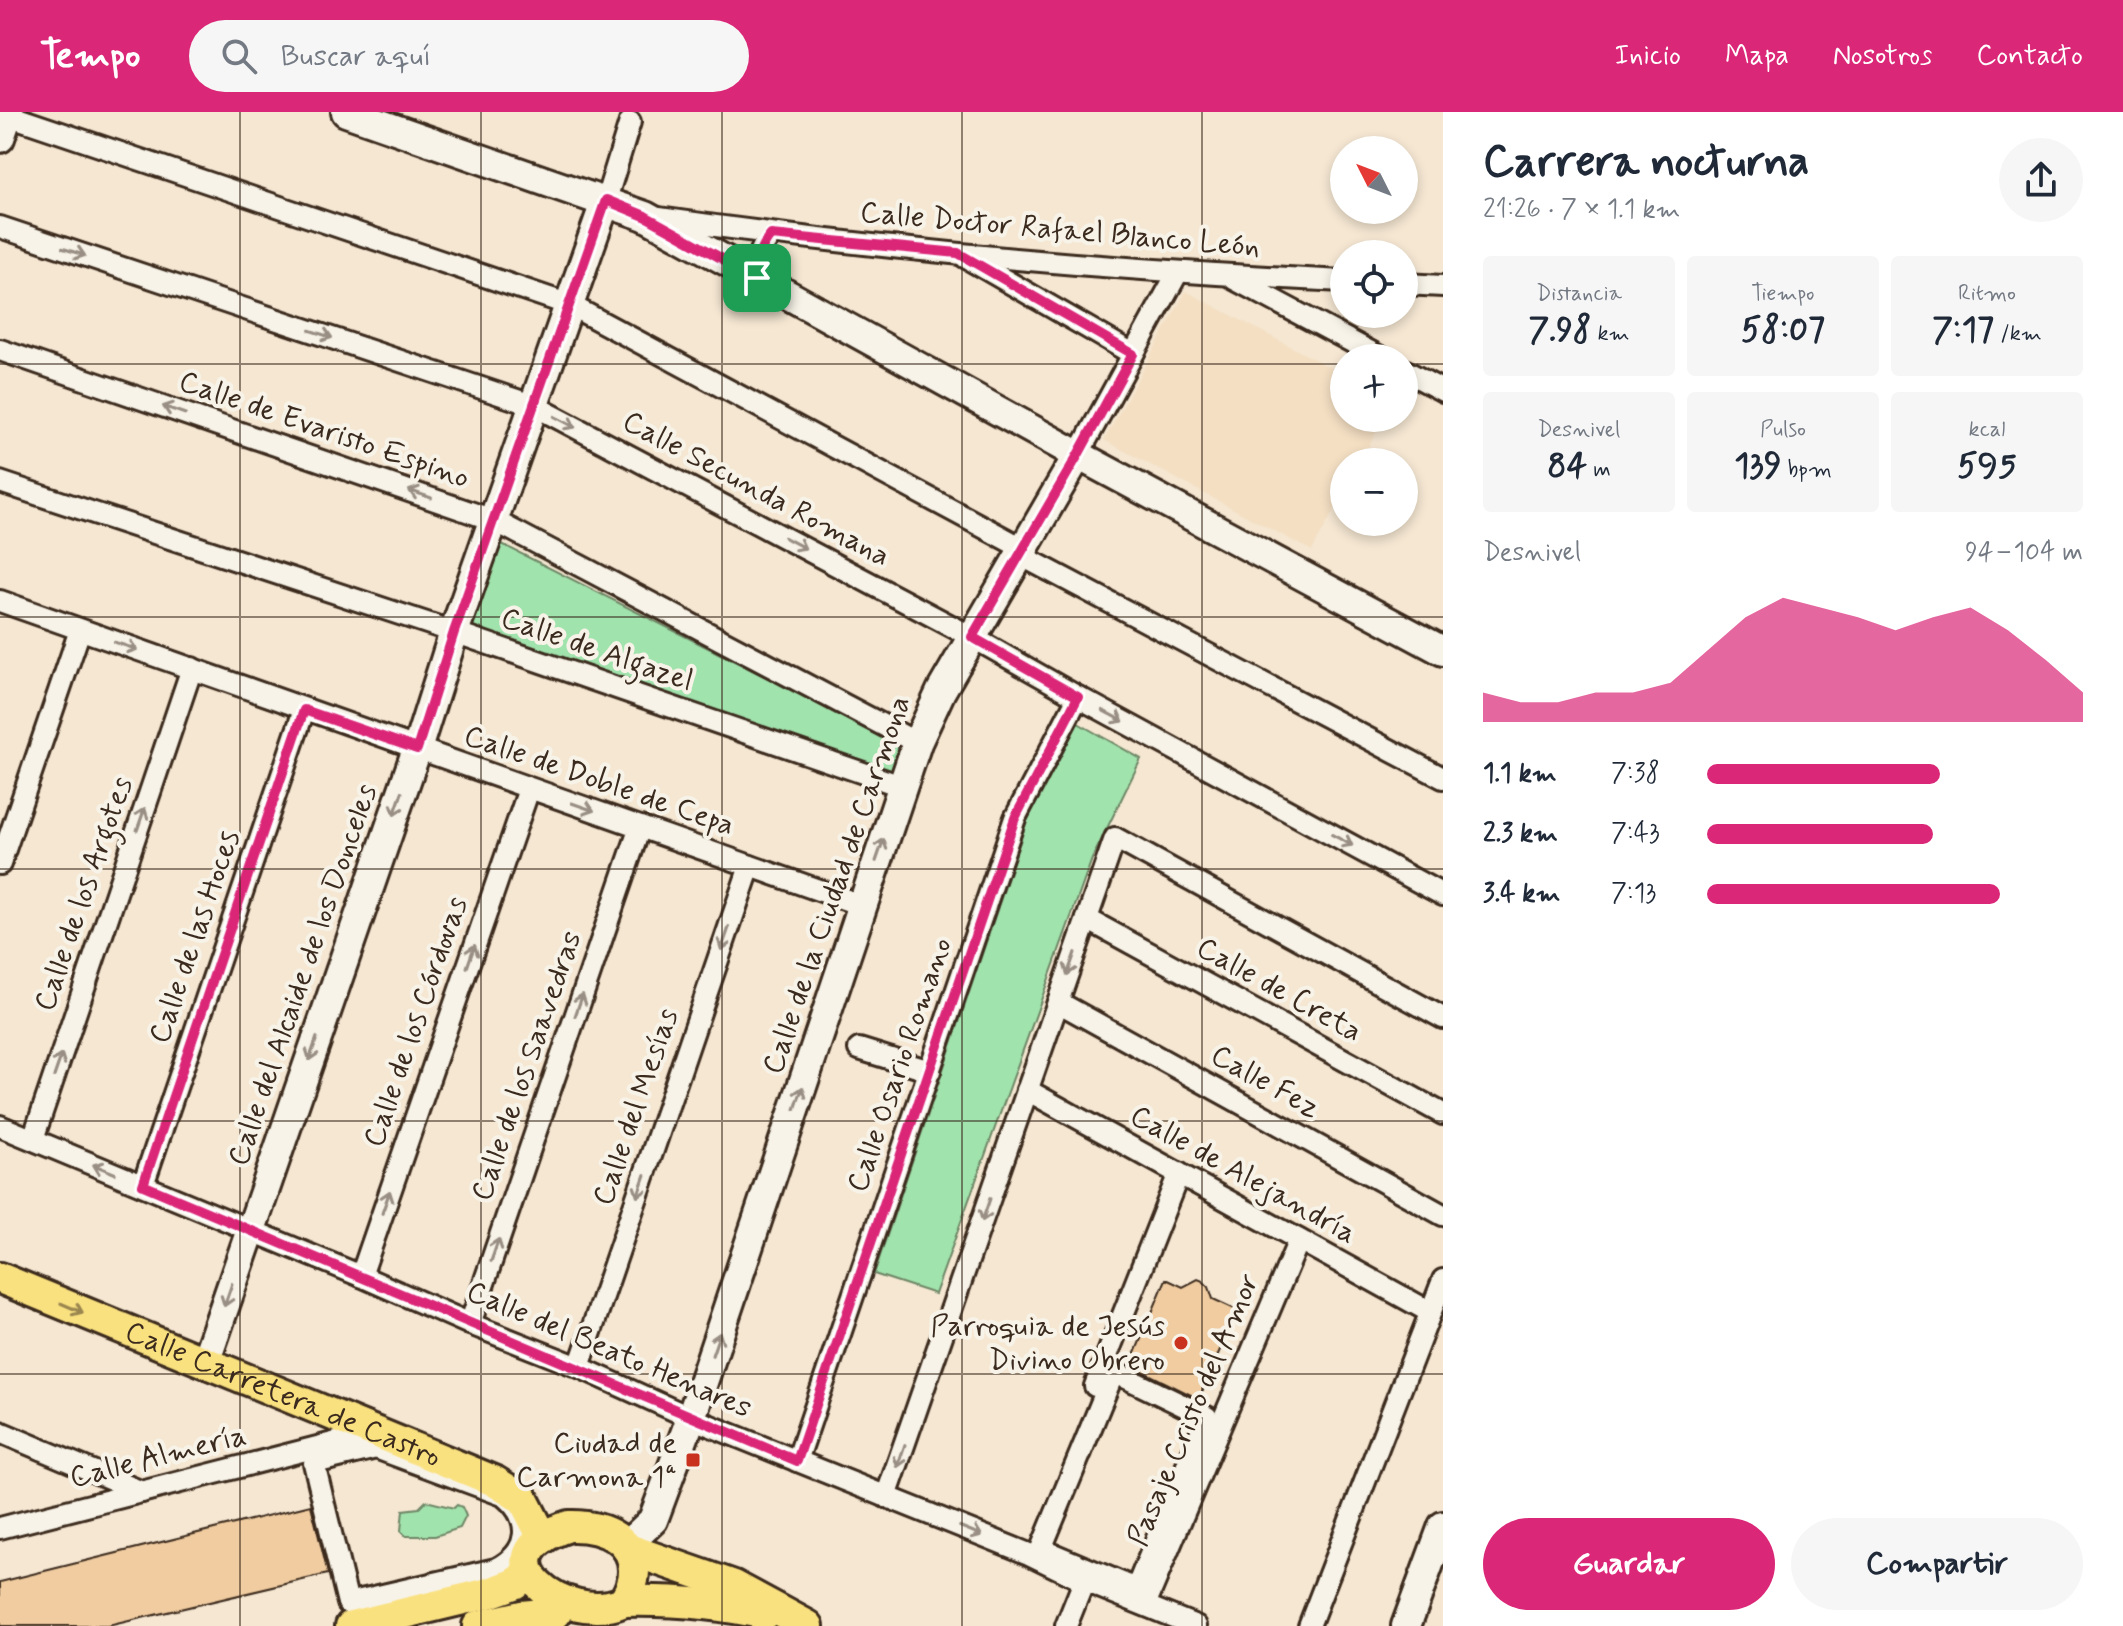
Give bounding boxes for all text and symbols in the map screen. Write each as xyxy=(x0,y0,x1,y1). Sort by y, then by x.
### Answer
search box xyxy=(189,20,749,92)
text: Tempo xyxy=(40,32,141,81)
icon: search xyxy=(217,34,261,78)
text: Buscar aquí xyxy=(281,37,431,76)
text: Inicio xyxy=(1614,38,1681,75)
text: Mapa xyxy=(1725,38,1789,75)
text: Nosotros xyxy=(1833,38,1932,75)
text: Contacto xyxy=(1976,38,2083,75)
text: Carrera nocturna xyxy=(1483,134,1809,192)
north arrow xyxy=(1330,136,1418,224)
map controls xyxy=(1330,136,1418,536)
button: share xyxy=(1999,138,2083,222)
street label: Calle Doctor Rafael Blanco León xyxy=(858,193,1262,267)
text: 21:26 · 7 × 1.1 km xyxy=(1483,193,1680,227)
button: locate xyxy=(1330,240,1418,328)
pin xyxy=(723,244,791,312)
one-way arrow xyxy=(61,246,86,260)
icon: arrive xyxy=(735,256,779,300)
text: Distancia xyxy=(1536,280,1622,308)
text: Tiempo xyxy=(1751,280,1815,308)
text: Ritmo xyxy=(1958,280,2016,308)
text: 7.98 xyxy=(1528,308,1592,353)
text: 58:07 xyxy=(1741,308,1825,353)
text: 7:17 xyxy=(1932,308,1994,353)
text: km xyxy=(1592,320,1630,348)
text: /km xyxy=(1994,320,2042,348)
one-way arrow xyxy=(308,328,333,343)
button: + xyxy=(1330,344,1418,432)
street label: Calle de Evaristo Espino xyxy=(174,362,474,498)
one-way arrow xyxy=(162,401,187,416)
street label: Calle Secunda Romana xyxy=(616,402,896,576)
one-way arrow xyxy=(553,414,576,430)
text: Desnivel xyxy=(1537,416,1621,444)
text: Pulso xyxy=(1760,416,1806,444)
text: kcal xyxy=(1969,416,2005,444)
text: 84 xyxy=(1547,444,1587,489)
text: 139 xyxy=(1734,444,1782,489)
text: 595 xyxy=(1957,444,2017,489)
button: − xyxy=(1330,448,1418,536)
text: m xyxy=(1587,456,1611,484)
text: bpm xyxy=(1782,456,1832,484)
one-way arrow xyxy=(407,486,432,501)
one-way arrow xyxy=(783,536,806,552)
text: Desnivel xyxy=(1483,536,1581,570)
text: 94–104 m xyxy=(1965,536,2083,570)
street label: Calle de Algazel xyxy=(495,599,698,704)
one-way arrow xyxy=(114,639,139,654)
street label: Calle de la Ciudad de Carmona xyxy=(754,691,920,1079)
one-way arrow xyxy=(1101,709,1124,725)
street label: Calle de Doble de Cepa xyxy=(459,716,739,846)
text: 1.1 km xyxy=(1483,757,1557,791)
text: 7:38 xyxy=(1611,757,1660,791)
street label: Calle de los Argotes xyxy=(26,772,145,1017)
street label: Calle del Alcaide de los Donceles xyxy=(219,779,387,1171)
one-way arrow xyxy=(389,791,404,816)
one-way arrow xyxy=(570,801,595,816)
one-way arrow xyxy=(135,807,150,832)
text: 2.3 km xyxy=(1483,817,1558,851)
text: 7:43 xyxy=(1611,817,1660,851)
street label: Calle de las Hoces xyxy=(140,825,250,1049)
one-way arrow xyxy=(1330,832,1353,848)
one-way arrow xyxy=(873,838,888,863)
text: 3.4 km xyxy=(1483,877,1560,911)
text: 7:13 xyxy=(1611,877,1656,911)
street label: Calle de los Córdovas xyxy=(355,892,477,1152)
street label: Calle de los Saavedras xyxy=(463,926,591,1206)
one-way arrow xyxy=(716,927,731,952)
street label: Calle de Creta xyxy=(1189,928,1369,1052)
street label: Calle Osario Romano xyxy=(838,933,962,1197)
one-way arrow xyxy=(465,944,479,969)
one-way arrow xyxy=(1062,952,1077,977)
one-way arrow xyxy=(573,992,588,1017)
street label: Calle del Mesías xyxy=(584,1003,688,1211)
street label: Calle Fez xyxy=(1204,1036,1326,1128)
one-way arrow xyxy=(305,1037,320,1062)
one-way arrow xyxy=(51,1053,66,1078)
one-way arrow xyxy=(793,1085,808,1110)
street label: Calle de Alejandría xyxy=(1123,1097,1363,1253)
one-way arrow xyxy=(92,1160,117,1175)
one-way arrow xyxy=(632,1173,647,1198)
one-way arrow xyxy=(380,1190,395,1215)
one-way arrow xyxy=(977,1197,992,1222)
one-way arrow xyxy=(489,1238,504,1263)
street label: Pasaje Cristo del Amor xyxy=(1119,1268,1269,1552)
street label: Calle del Beato Henares xyxy=(460,1272,758,1428)
one-way arrow xyxy=(220,1282,235,1307)
one-way arrow xyxy=(59,1301,84,1316)
place label: Parroquia de Jesús Divino Obrero xyxy=(931,1307,1165,1380)
street label: Calle Carretera de Castro xyxy=(119,1312,447,1477)
one-way arrow xyxy=(710,1332,724,1357)
marker: Parroquia de Jesús Divino Obrero xyxy=(1172,1334,1190,1352)
street label: Calle Almería xyxy=(66,1416,250,1498)
place label: Ciudad de Carmona 1ª xyxy=(516,1424,677,1497)
one-way arrow xyxy=(892,1443,907,1468)
marker: Ciudad de Carmona 1ª xyxy=(684,1451,702,1469)
button: Guardar xyxy=(1483,1518,1775,1610)
button: Compartir xyxy=(1791,1518,2083,1610)
one-way arrow xyxy=(958,1525,983,1539)

